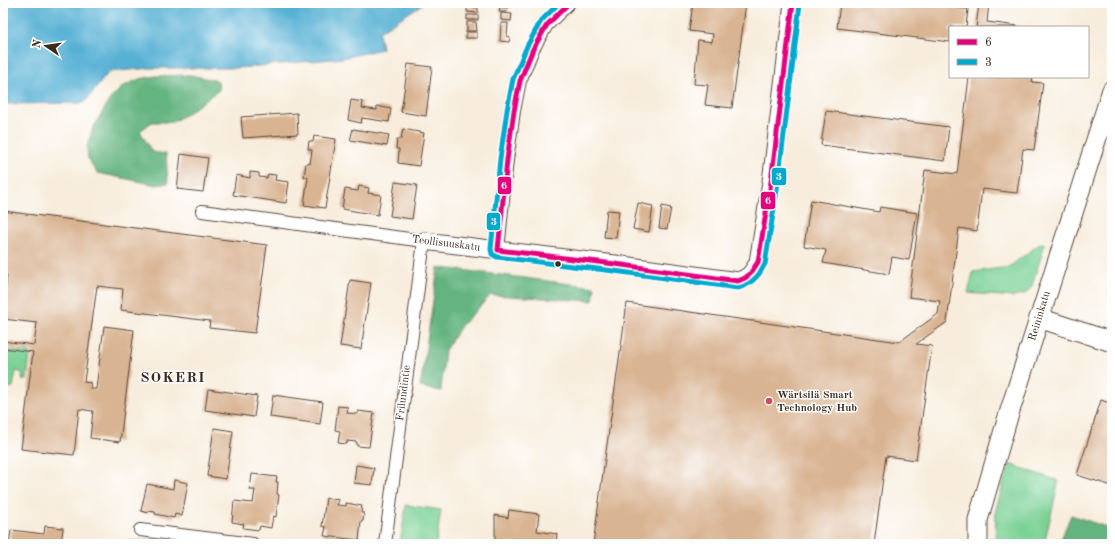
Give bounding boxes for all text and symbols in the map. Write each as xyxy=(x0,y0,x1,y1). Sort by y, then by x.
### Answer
north arrow xyxy=(26,26,66,66)
legend xyxy=(949,26,1089,78)
text: 6 xyxy=(985,37,992,49)
text: N xyxy=(31,38,44,49)
text: 3 xyxy=(985,57,992,69)
line badge: 3 xyxy=(771,167,787,186)
text: 3 xyxy=(776,172,782,183)
line badge: 6 xyxy=(497,176,512,195)
text: 6 xyxy=(501,181,507,192)
line badge: 6 xyxy=(760,191,776,210)
text: 6 xyxy=(765,196,771,207)
line badge: 3 xyxy=(486,212,501,231)
text: 3 xyxy=(491,217,497,228)
street label: Teollisuuskatu xyxy=(411,234,481,254)
unlabelled marker xyxy=(553,259,563,269)
street label: Reininkatu xyxy=(1027,290,1053,342)
street label: Frilundintie xyxy=(395,364,413,422)
district label: SOKERI xyxy=(140,371,206,386)
place label: Wärtsilä Smart Technology Hub xyxy=(777,390,857,414)
marker: Wärtsilä Smart Technology Hub xyxy=(764,396,774,406)

